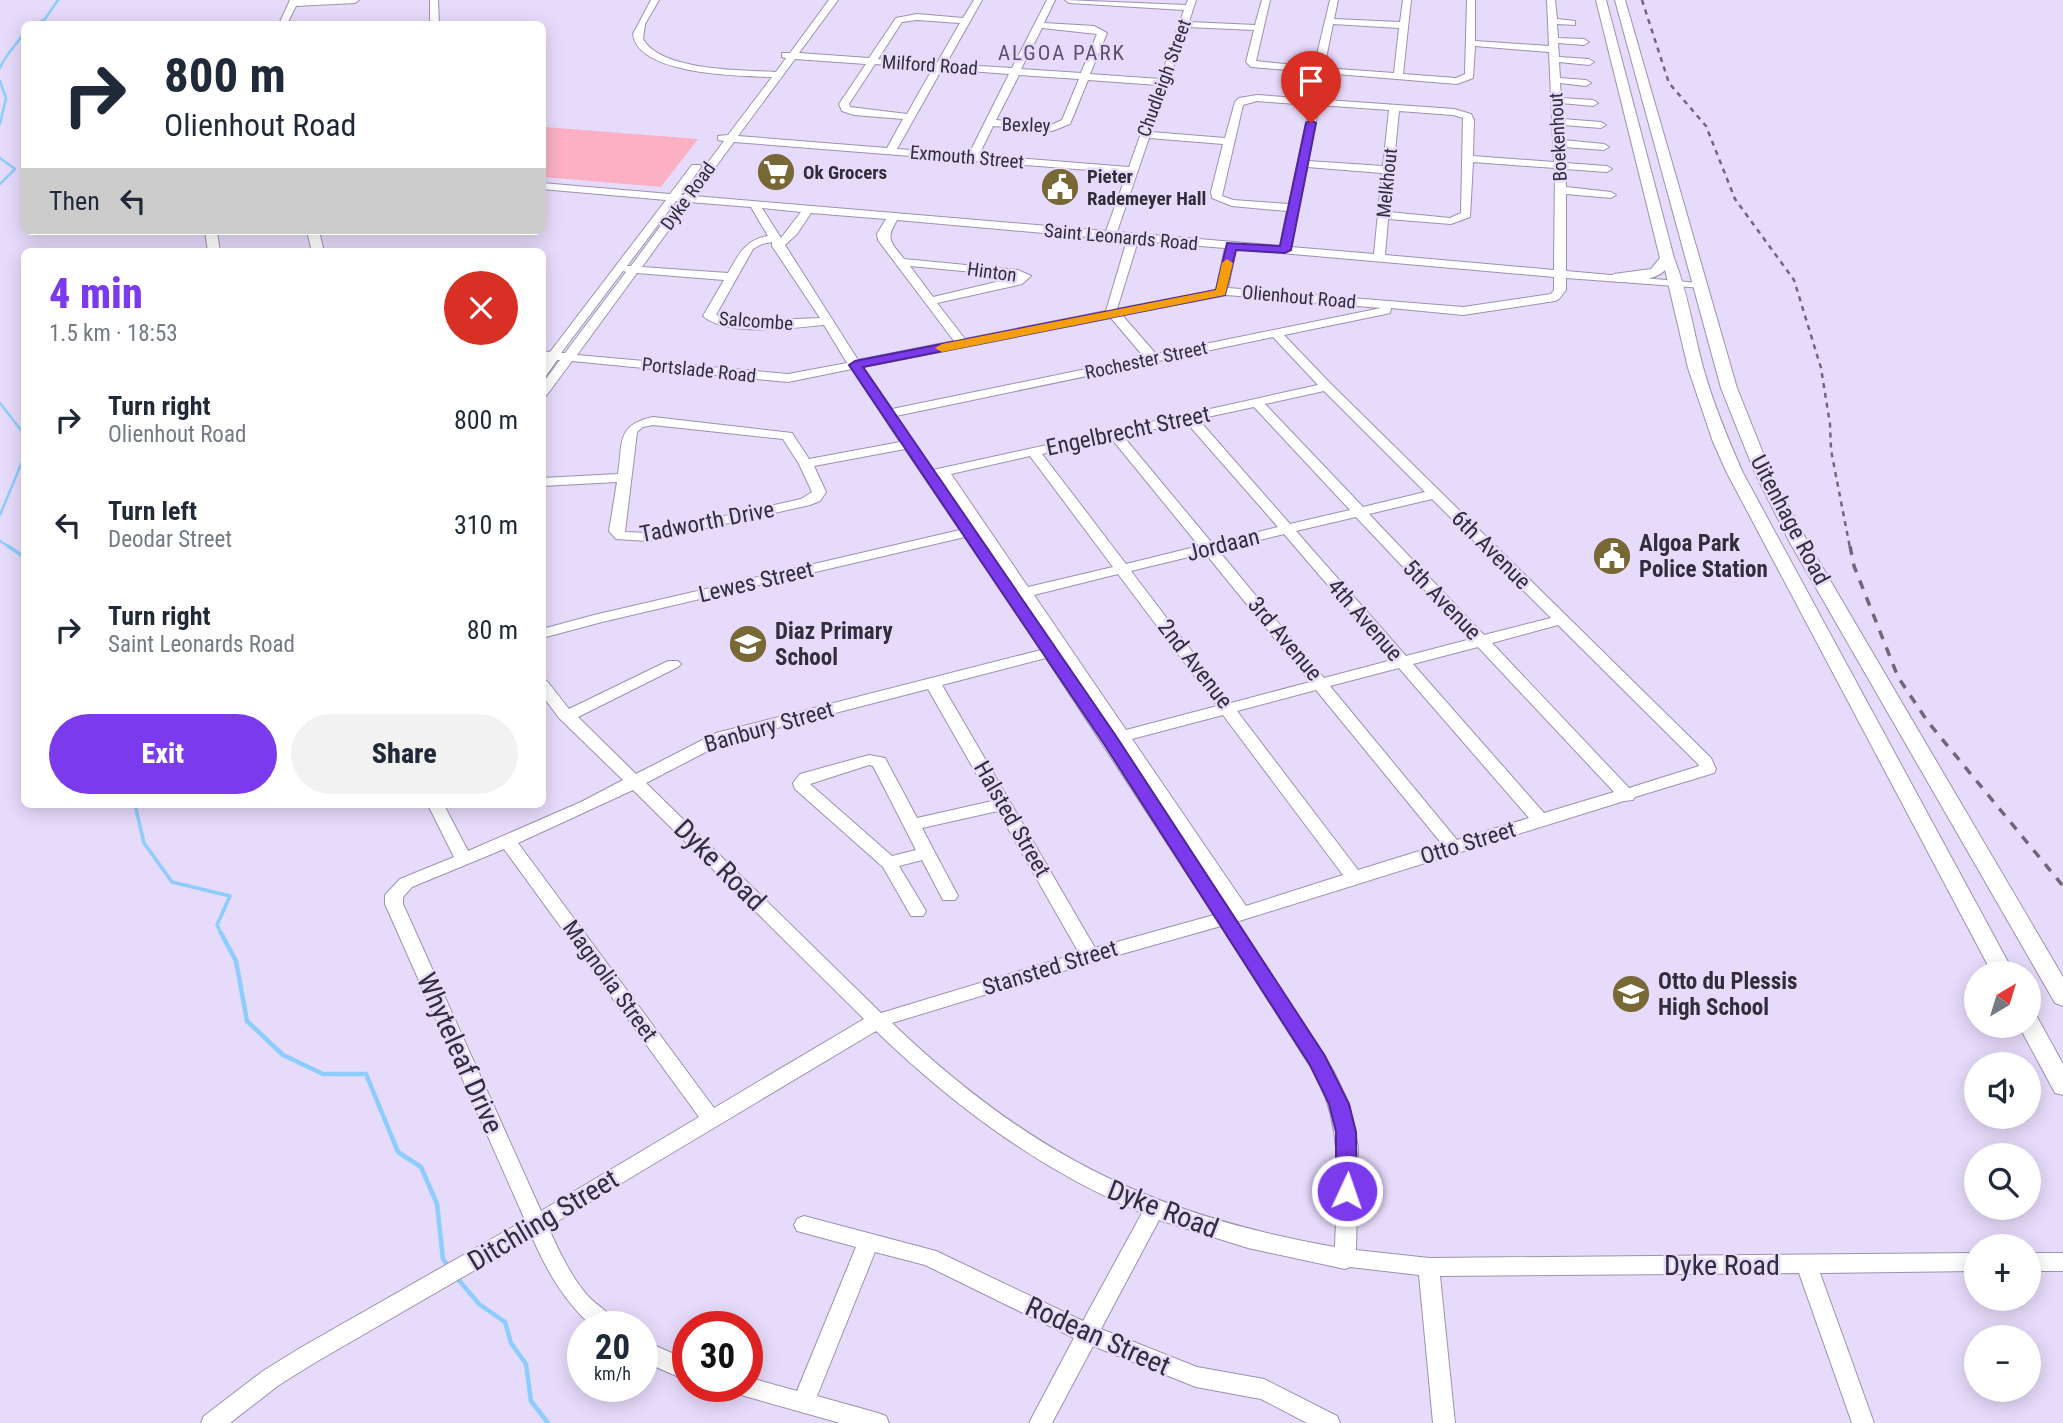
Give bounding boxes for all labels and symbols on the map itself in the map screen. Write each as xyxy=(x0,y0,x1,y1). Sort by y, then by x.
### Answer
street label: Chudleigh Street xyxy=(1132,16,1196,140)
district label: ALGOA PARK xyxy=(998,41,1126,65)
street label: Milford Road xyxy=(881,50,979,80)
pin xyxy=(1281,51,1341,123)
street label: Boekenhout xyxy=(1544,92,1572,182)
street label: Bexley xyxy=(1001,113,1051,137)
street label: Exmouth Street xyxy=(909,141,1025,173)
street label: Melkhout xyxy=(1372,147,1402,219)
supermarket icon: Ok Grocers xyxy=(755,151,797,193)
street label: Dyke Road xyxy=(656,157,720,235)
place label: Ok Grocers xyxy=(803,161,887,184)
place label: Pieter Rademeyer Hall xyxy=(1087,165,1206,210)
public building icon: Pieter Rademeyer Hall xyxy=(1039,166,1081,208)
street label: Saint Leonards Road xyxy=(1043,219,1199,255)
street label: Hinton xyxy=(966,257,1018,287)
street label: Olienhout Road xyxy=(1241,281,1357,313)
street label: Salcombe xyxy=(718,307,794,335)
street label: Rochester Street xyxy=(1083,336,1209,384)
street label: Portslade Road xyxy=(641,353,757,387)
street label: Engelbrecht Street xyxy=(1044,400,1212,462)
street label: Uitenhage Road xyxy=(1745,451,1835,589)
street label: Tadworth Drive xyxy=(638,496,776,548)
street label: 6th Avenue xyxy=(1446,505,1536,595)
street label: Jordaan xyxy=(1184,523,1262,567)
place label: Algoa Park Police Station xyxy=(1639,530,1768,583)
public building icon: Algoa Park Police Station xyxy=(1591,535,1633,577)
street label: 5th Avenue xyxy=(1397,554,1487,646)
street label: Lewes Street xyxy=(696,556,816,608)
street label: 4th Avenue xyxy=(1322,573,1408,667)
street label: 3rd Avenue xyxy=(1242,592,1328,686)
street label: 2nd Avenue xyxy=(1152,614,1238,714)
place label: Diaz Primary School xyxy=(775,618,894,671)
school or university icon: Diaz Primary School xyxy=(727,623,769,665)
street label: Banbury Street xyxy=(701,696,837,758)
street label: Halsted Street xyxy=(968,756,1056,882)
street label: Dyke Road xyxy=(667,812,773,918)
street label: Otto Street xyxy=(1417,816,1519,870)
street label: Magnolia Street xyxy=(557,915,663,1047)
street label: Stansted Street xyxy=(979,935,1121,1001)
north arrow xyxy=(1964,961,2040,1038)
street label: Whyteleaf Drive xyxy=(410,968,510,1138)
place label: Otto du Plessis High School xyxy=(1658,968,1797,1021)
school or university icon: Otto du Plessis High School xyxy=(1610,973,1652,1015)
position arrow xyxy=(1310,1154,1384,1228)
street label: Ditchling Street xyxy=(462,1162,624,1278)
street label: Dyke Road xyxy=(1103,1173,1223,1245)
street label: Dyke Road xyxy=(1664,1249,1780,1282)
street label: Rodean Street xyxy=(1021,1289,1175,1383)
speed limit sign: 30 xyxy=(672,1311,763,1402)

